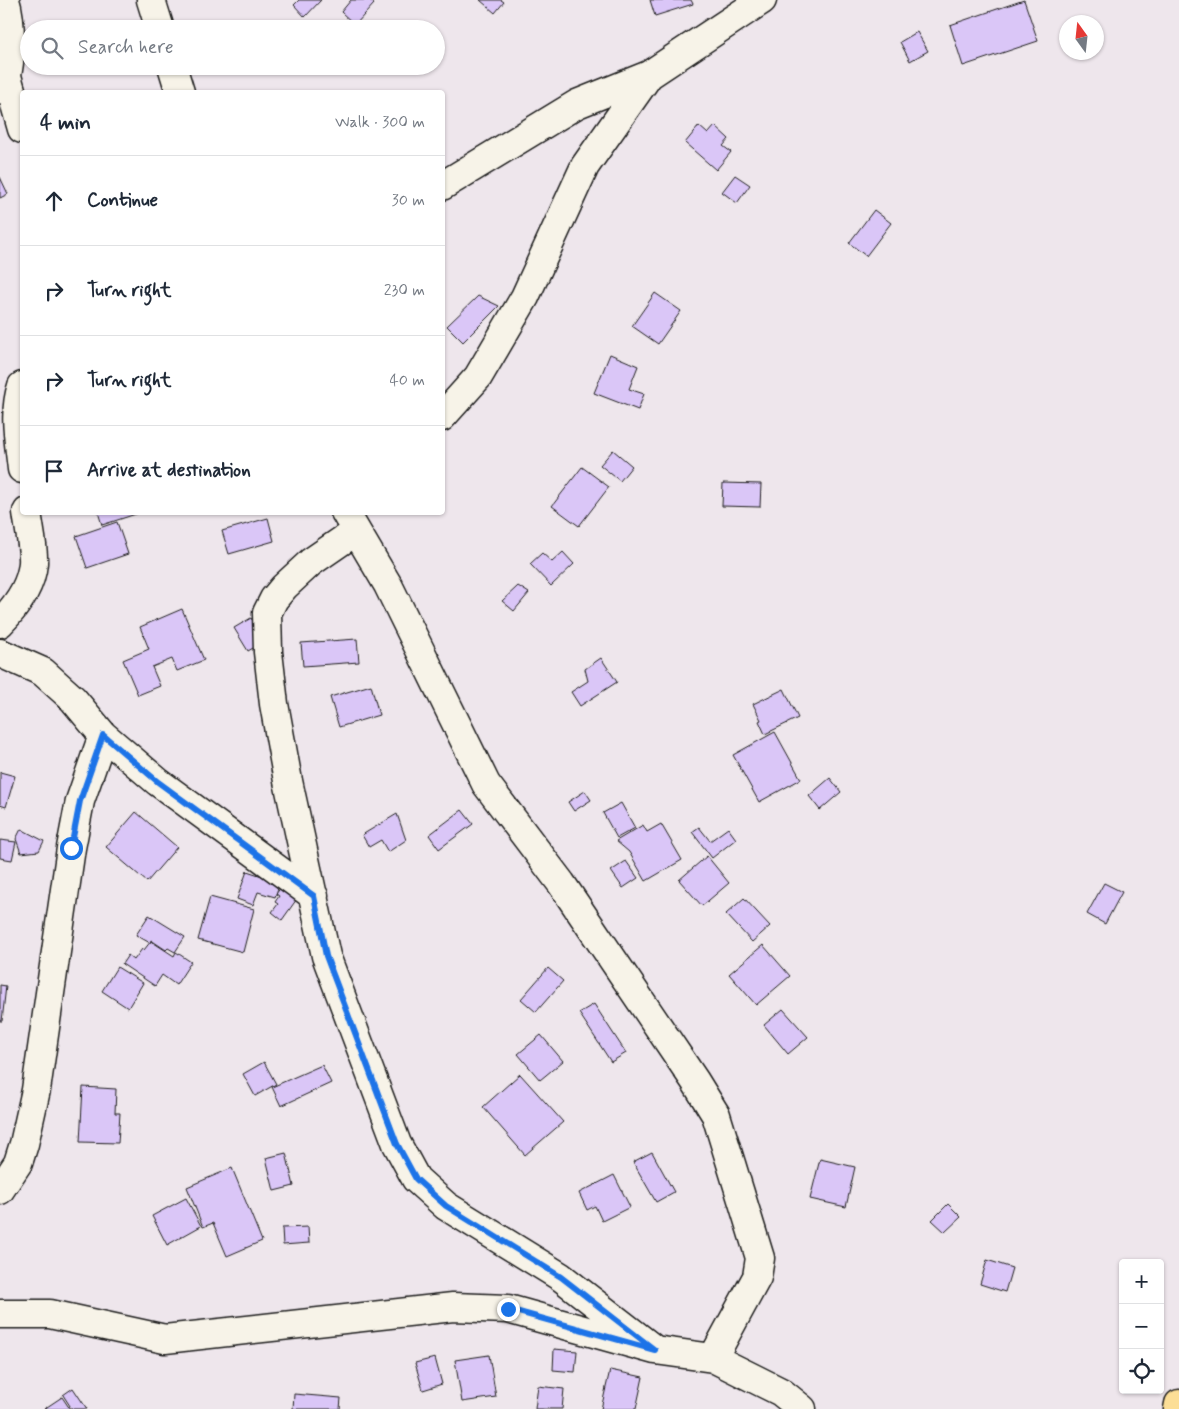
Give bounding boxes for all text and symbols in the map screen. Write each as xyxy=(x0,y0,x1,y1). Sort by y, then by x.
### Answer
north arrow xyxy=(1059,15,1104,60)
search box xyxy=(20,20,445,75)
icon: search xyxy=(38,34,66,62)
text: Search here xyxy=(78,35,174,60)
text: 4 min xyxy=(40,109,91,137)
text: Walk · 300 m xyxy=(335,112,425,133)
icon: ahead xyxy=(40,187,68,215)
text: Continue xyxy=(87,188,158,213)
text: 30 m xyxy=(392,190,425,211)
icon: right xyxy=(40,277,68,305)
text: Turn right xyxy=(87,278,171,303)
text: 230 m xyxy=(384,280,425,301)
icon: right xyxy=(40,367,68,395)
text: Turn right xyxy=(87,368,171,393)
text: 40 m xyxy=(389,370,425,391)
icon: arrive xyxy=(40,457,68,485)
text: Arrive at destination xyxy=(87,458,251,483)
route start xyxy=(60,837,83,860)
map controls xyxy=(1119,1259,1164,1394)
button: + xyxy=(1119,1259,1164,1304)
route end xyxy=(497,1298,520,1321)
button: − xyxy=(1119,1304,1164,1349)
button: locate xyxy=(1119,1349,1164,1394)

